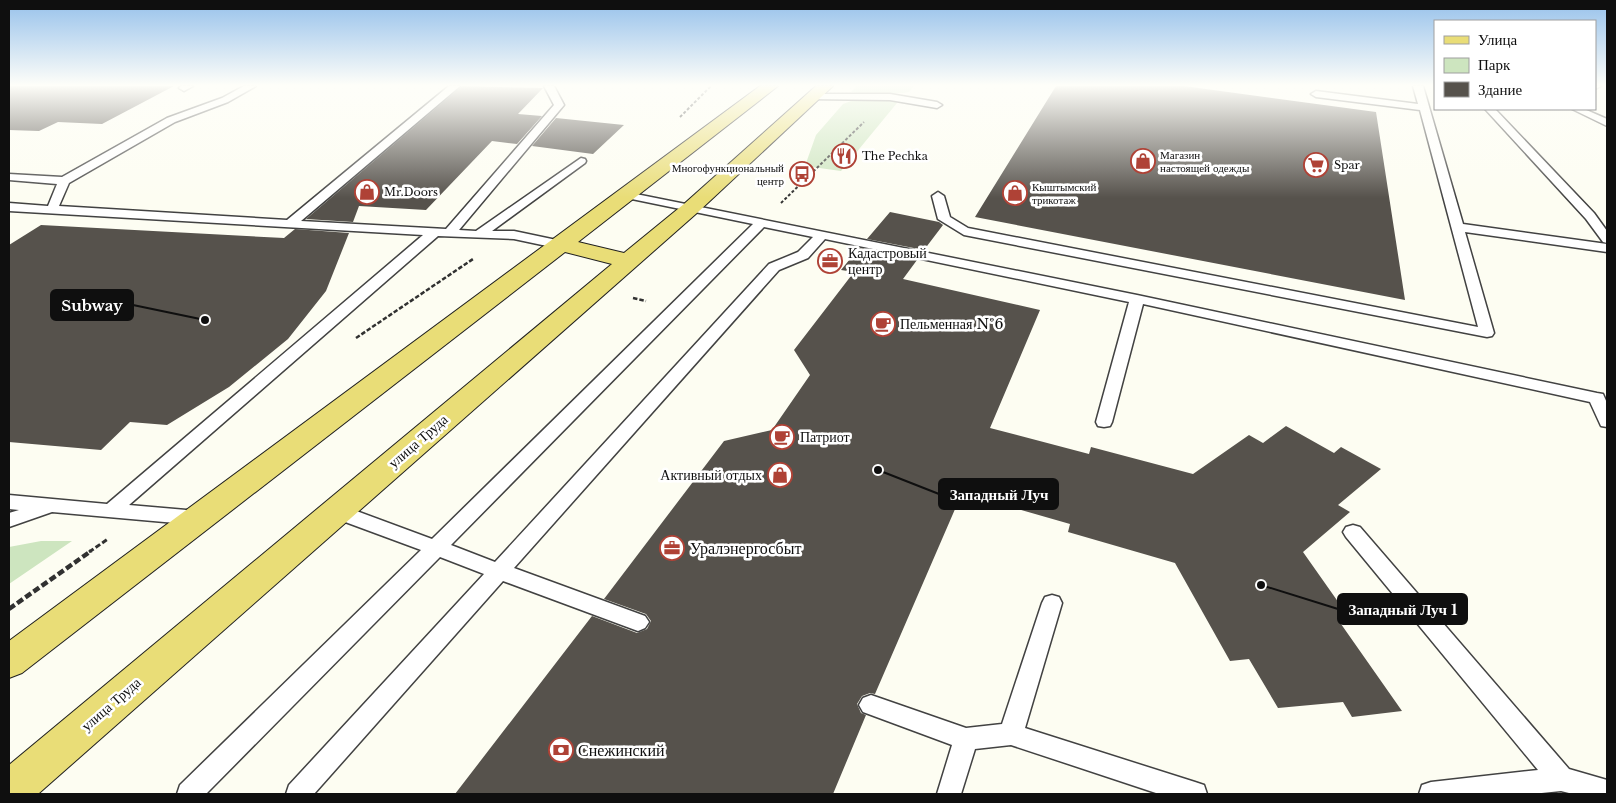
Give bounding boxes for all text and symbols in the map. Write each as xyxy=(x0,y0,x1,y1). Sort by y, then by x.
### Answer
legend xyxy=(1434,20,1596,110)
text: Улица xyxy=(1478,30,1517,49)
text: Парк xyxy=(1478,55,1511,74)
text: Здание xyxy=(1478,80,1522,99)
restaurant icon: The Pechka xyxy=(831,143,857,169)
shop icon: Магазин настоящей одежды xyxy=(1130,148,1156,174)
place label: Магазин настоящей одежды xyxy=(1160,148,1250,175)
place label: The Pechka xyxy=(862,149,929,163)
supermarket icon: Spar xyxy=(1303,152,1329,178)
place label: Spar xyxy=(1334,158,1361,172)
place label: Многофункциональный центр xyxy=(672,161,784,188)
bus stop icon: Многофункциональный центр xyxy=(789,161,815,187)
shop icon: Mr.Doors xyxy=(354,179,380,205)
shop icon: Кыштымский трикотаж xyxy=(1002,180,1028,206)
place label: Кыштымский трикотаж xyxy=(1032,180,1096,207)
place label: Mr.Doors xyxy=(384,185,438,199)
place label: Кадастровый центр xyxy=(848,244,927,278)
office icon: Кадастровый центр xyxy=(817,248,843,274)
callout: Subway xyxy=(51,290,133,320)
text: Subway xyxy=(61,296,123,315)
cafe icon: Пельменная №6 xyxy=(870,311,896,337)
place label: Пельменная №6 xyxy=(900,315,1003,333)
street label: улица Труда xyxy=(385,410,452,472)
cafe icon: Патриот xyxy=(769,424,795,450)
place label: Патриот xyxy=(800,428,850,446)
shop icon: Активный отдых xyxy=(767,462,793,488)
place label: Активный отдых xyxy=(660,466,762,484)
callout: Западный Луч xyxy=(939,479,1058,509)
text: Западный Луч xyxy=(950,485,1049,504)
office icon: Уралэнергосбыт xyxy=(659,535,685,561)
place label: Уралэнергосбыт xyxy=(690,538,801,558)
callout: Западный Луч 1 xyxy=(1338,594,1467,624)
text: Западный Луч 1 xyxy=(1348,600,1458,619)
street label: улица Труда xyxy=(78,673,145,735)
bank icon: Снежинский xyxy=(548,737,574,763)
place label: Снежинский xyxy=(578,740,665,760)

